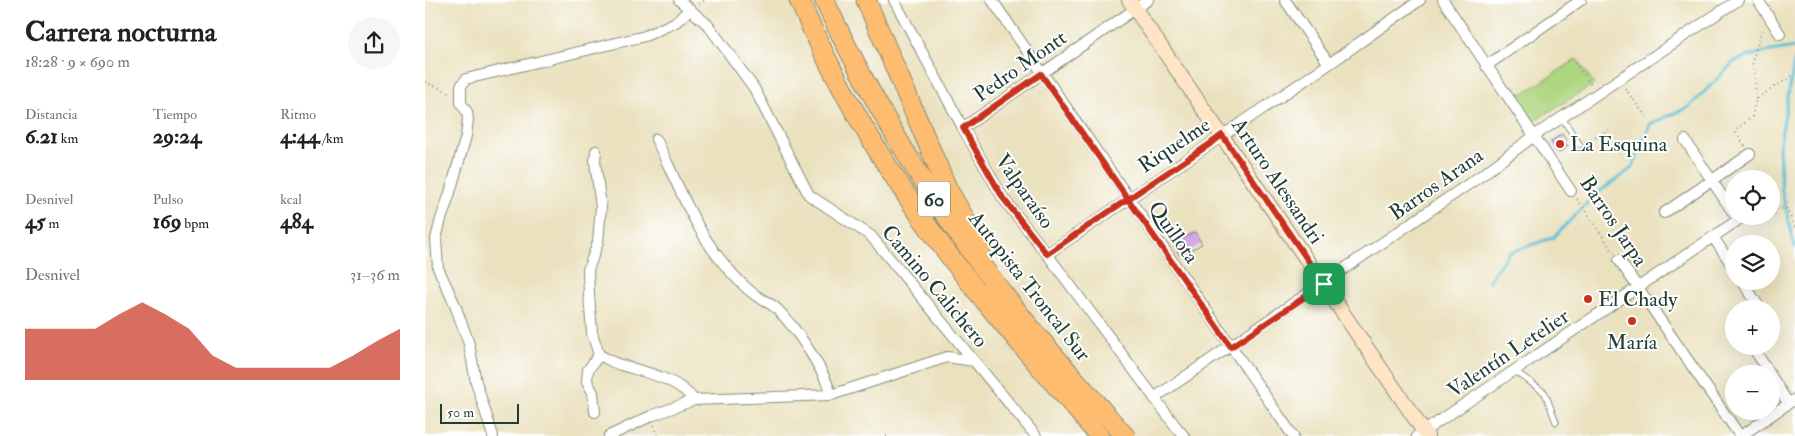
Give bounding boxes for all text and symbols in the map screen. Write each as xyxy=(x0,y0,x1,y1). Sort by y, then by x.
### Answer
text: Carrera nocturna xyxy=(25,15,216,50)
button: share xyxy=(348,17,400,69)
street label: Pedro Montt xyxy=(969,24,1072,108)
text: 18:28 · 9 × 690 m xyxy=(25,52,130,72)
text: Distancia xyxy=(25,106,78,123)
text: Tiempo xyxy=(153,106,197,123)
text: Ritmo xyxy=(280,106,316,123)
street label: Riquelme xyxy=(1133,111,1216,179)
street label: Arturo Alessandri xyxy=(1225,112,1330,250)
text: 6.21 xyxy=(25,123,58,150)
text: 29:24 xyxy=(153,123,201,150)
text: 4:44 xyxy=(280,123,320,150)
text: km xyxy=(58,130,78,147)
text: /km xyxy=(320,130,344,147)
place label: La Esquina xyxy=(1570,131,1668,158)
marker: La Esquina xyxy=(1554,138,1566,150)
street label: Barros Arana xyxy=(1384,142,1489,227)
street label: Valparaíso xyxy=(989,148,1060,234)
map controls xyxy=(1725,170,1780,420)
button: locate xyxy=(1725,170,1780,225)
street label: Barros Jarpa xyxy=(1573,171,1654,272)
road number: 60 xyxy=(918,182,950,216)
text: Desnivel xyxy=(25,191,73,208)
text: Pulso xyxy=(153,191,183,208)
text: kcal xyxy=(280,191,302,208)
street label: Quillota xyxy=(1142,196,1205,269)
street label: Autopista Troncal Sur xyxy=(962,205,1097,367)
text: 45 xyxy=(25,208,46,235)
text: 169 xyxy=(153,208,181,235)
text: 484 xyxy=(280,208,313,235)
text: m xyxy=(46,215,59,232)
text: bpm xyxy=(181,215,209,232)
street label: Camino Calichero xyxy=(875,219,994,353)
button: layers xyxy=(1725,235,1780,290)
pin xyxy=(1303,263,1345,305)
text: Desnivel xyxy=(25,265,80,285)
text: 31–36 m xyxy=(350,265,400,285)
icon: arrive xyxy=(1310,270,1338,298)
place label: El Chady xyxy=(1598,286,1678,313)
marker: El Chady xyxy=(1582,293,1594,305)
button: + xyxy=(1725,300,1780,355)
street label: Valentín Letelier xyxy=(1442,303,1575,404)
marker: María xyxy=(1626,315,1638,327)
place label: María xyxy=(1607,329,1658,356)
button: − xyxy=(1725,365,1780,420)
scale bar xyxy=(440,401,519,424)
text: 50 m xyxy=(447,404,474,421)

